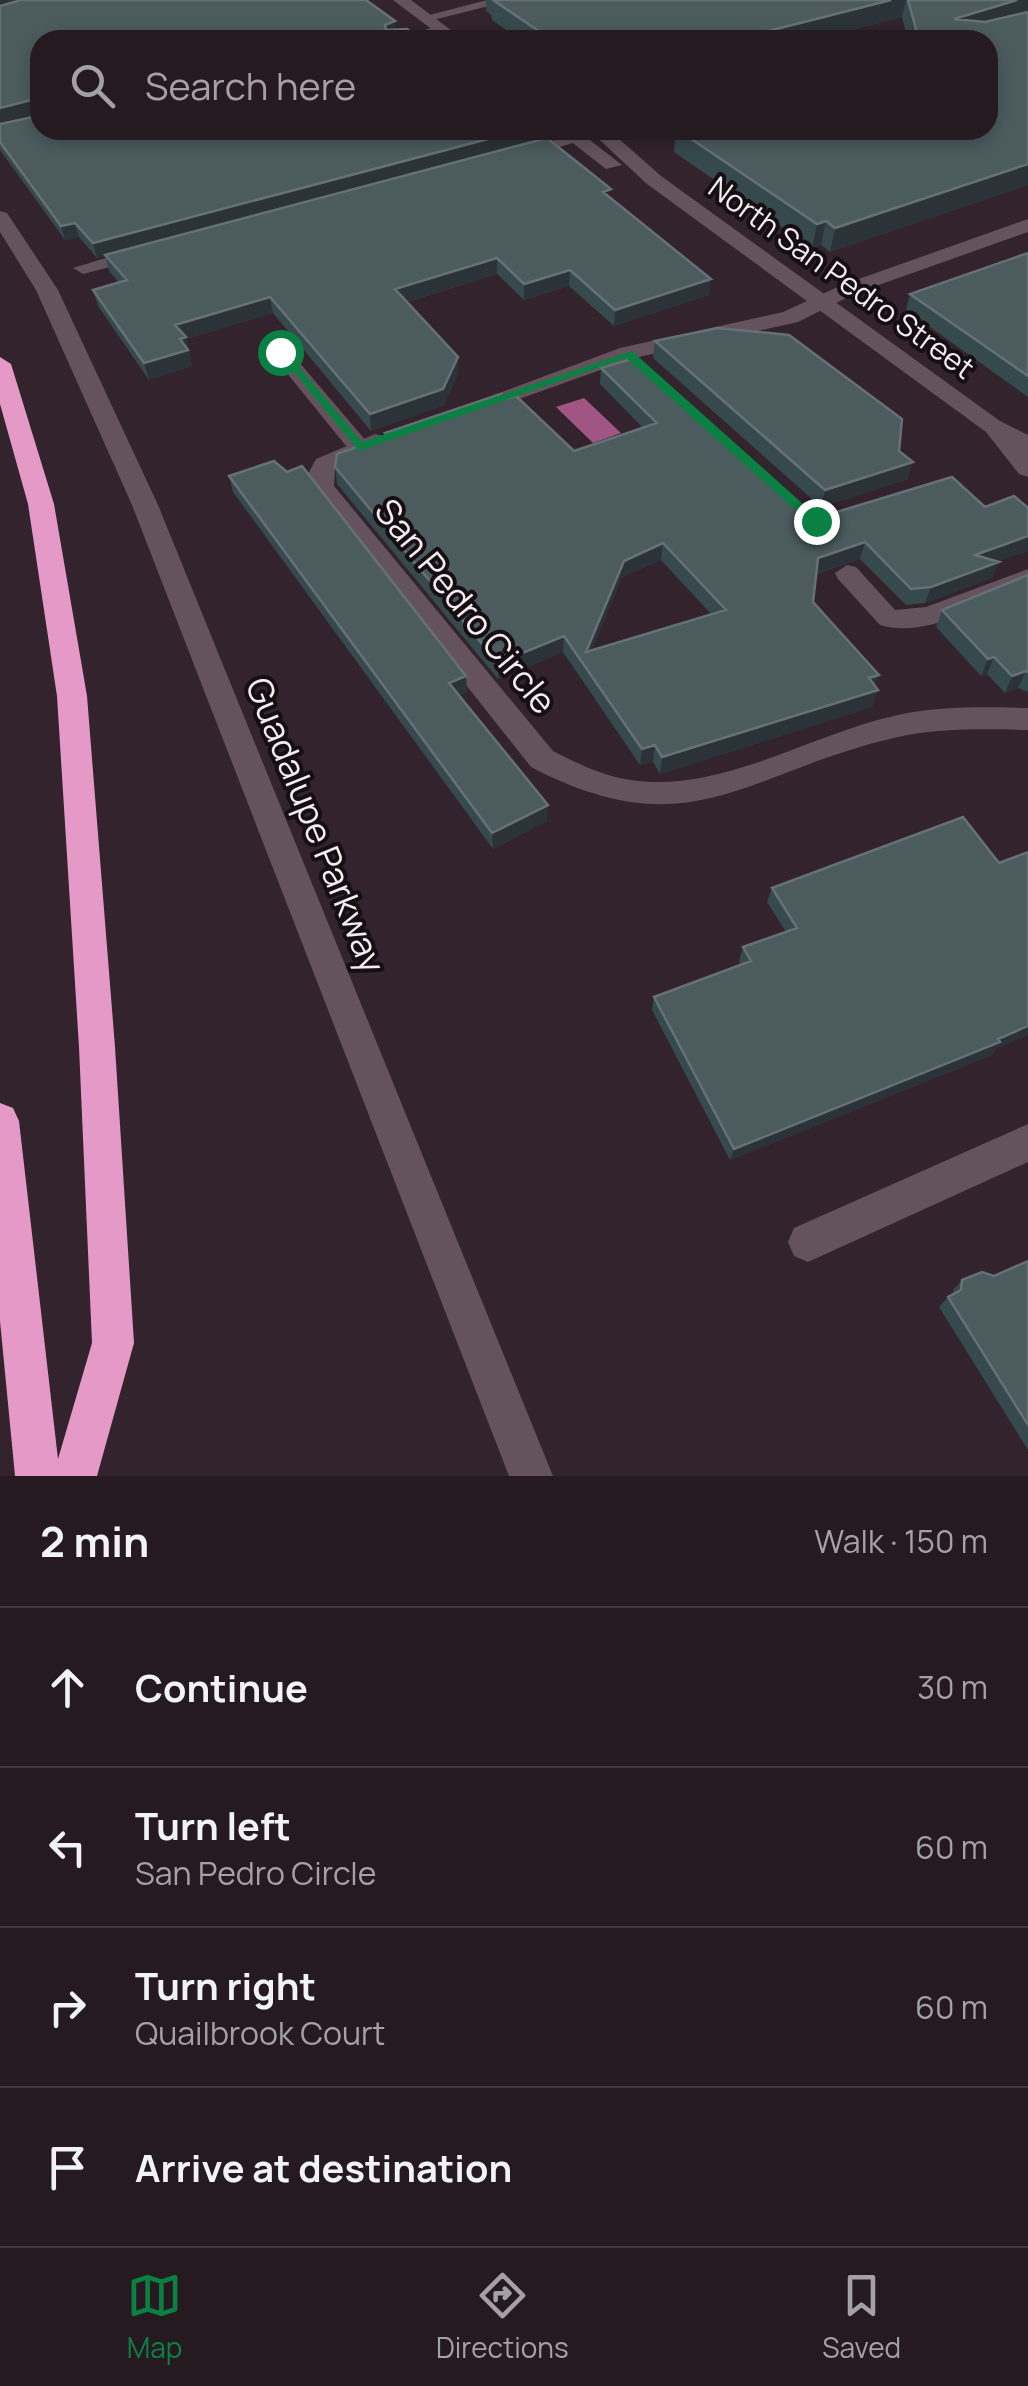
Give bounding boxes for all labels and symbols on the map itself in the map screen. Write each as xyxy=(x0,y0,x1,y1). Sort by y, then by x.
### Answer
street label: North San Pedro Street xyxy=(701,166,983,388)
route start xyxy=(258,330,304,376)
street label: San Pedro Circle xyxy=(364,488,568,724)
route end xyxy=(794,499,840,545)
street label: Guadalupe Parkway xyxy=(235,670,397,980)

